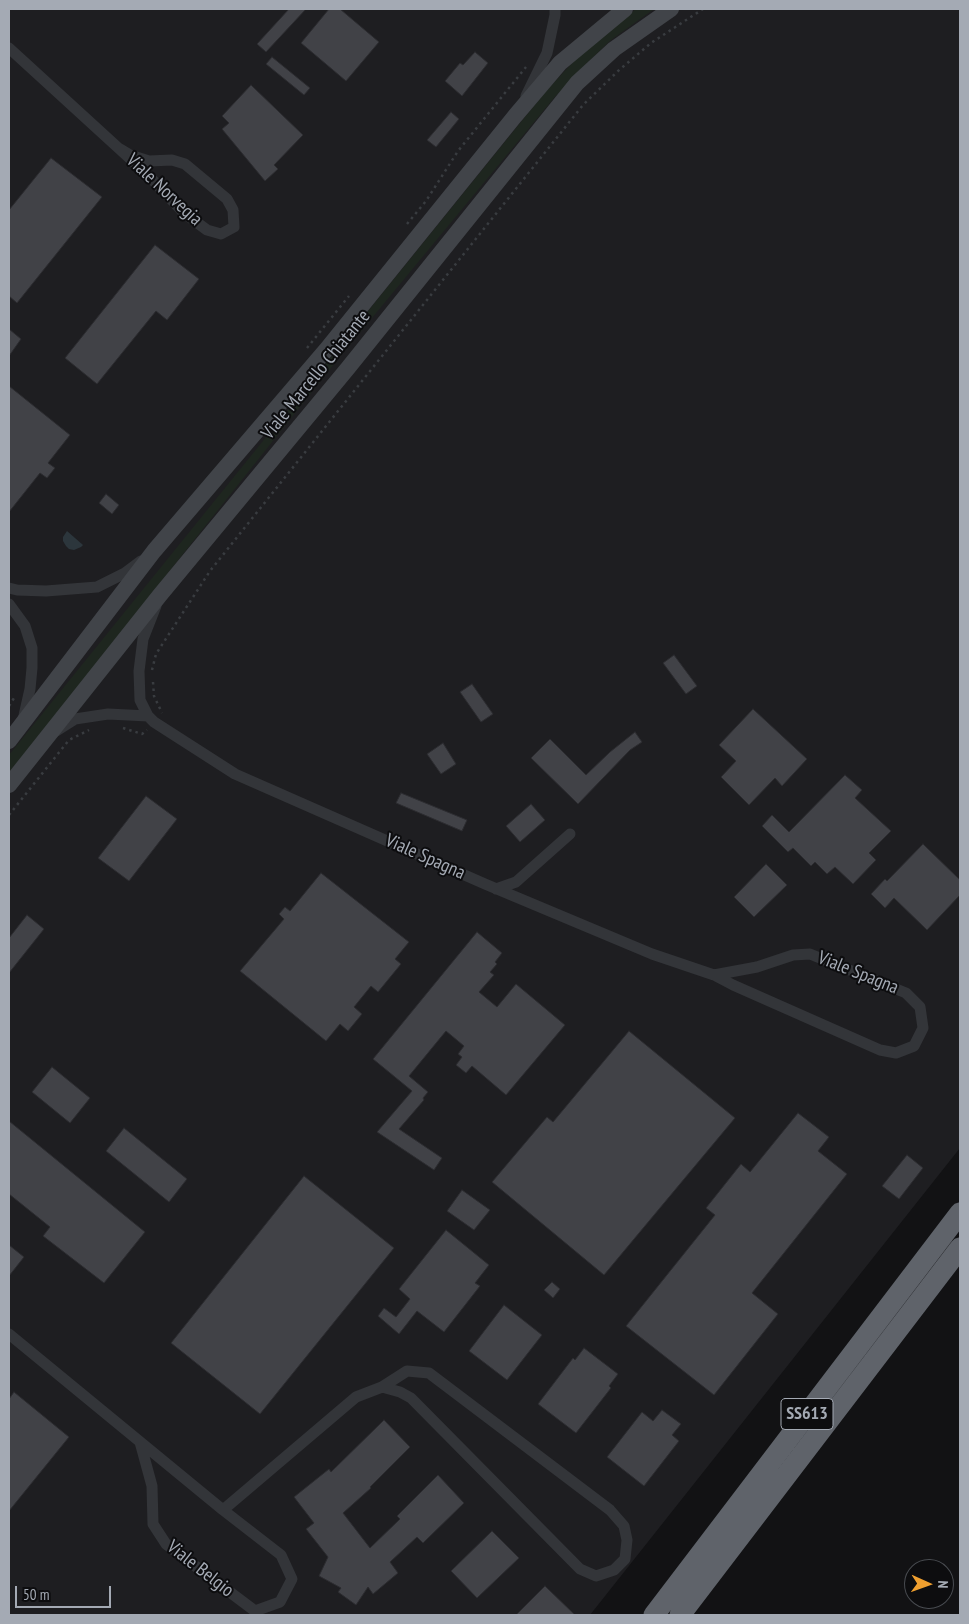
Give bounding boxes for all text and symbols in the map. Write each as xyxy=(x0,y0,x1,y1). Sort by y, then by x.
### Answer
street label: Viale Norvegia xyxy=(121,149,207,231)
street label: Viale Marcello Chiatante xyxy=(257,306,375,444)
street label: Viale Spagna xyxy=(382,829,468,885)
street label: Viale Spagna xyxy=(814,947,902,999)
road number: SS613 xyxy=(781,1398,833,1430)
street label: Viale Belgio xyxy=(162,1536,238,1602)
north arrow xyxy=(904,1559,954,1609)
scale bar xyxy=(18,1576,114,1608)
text: N xyxy=(934,1580,952,1589)
text: 50 m xyxy=(23,1585,49,1604)

